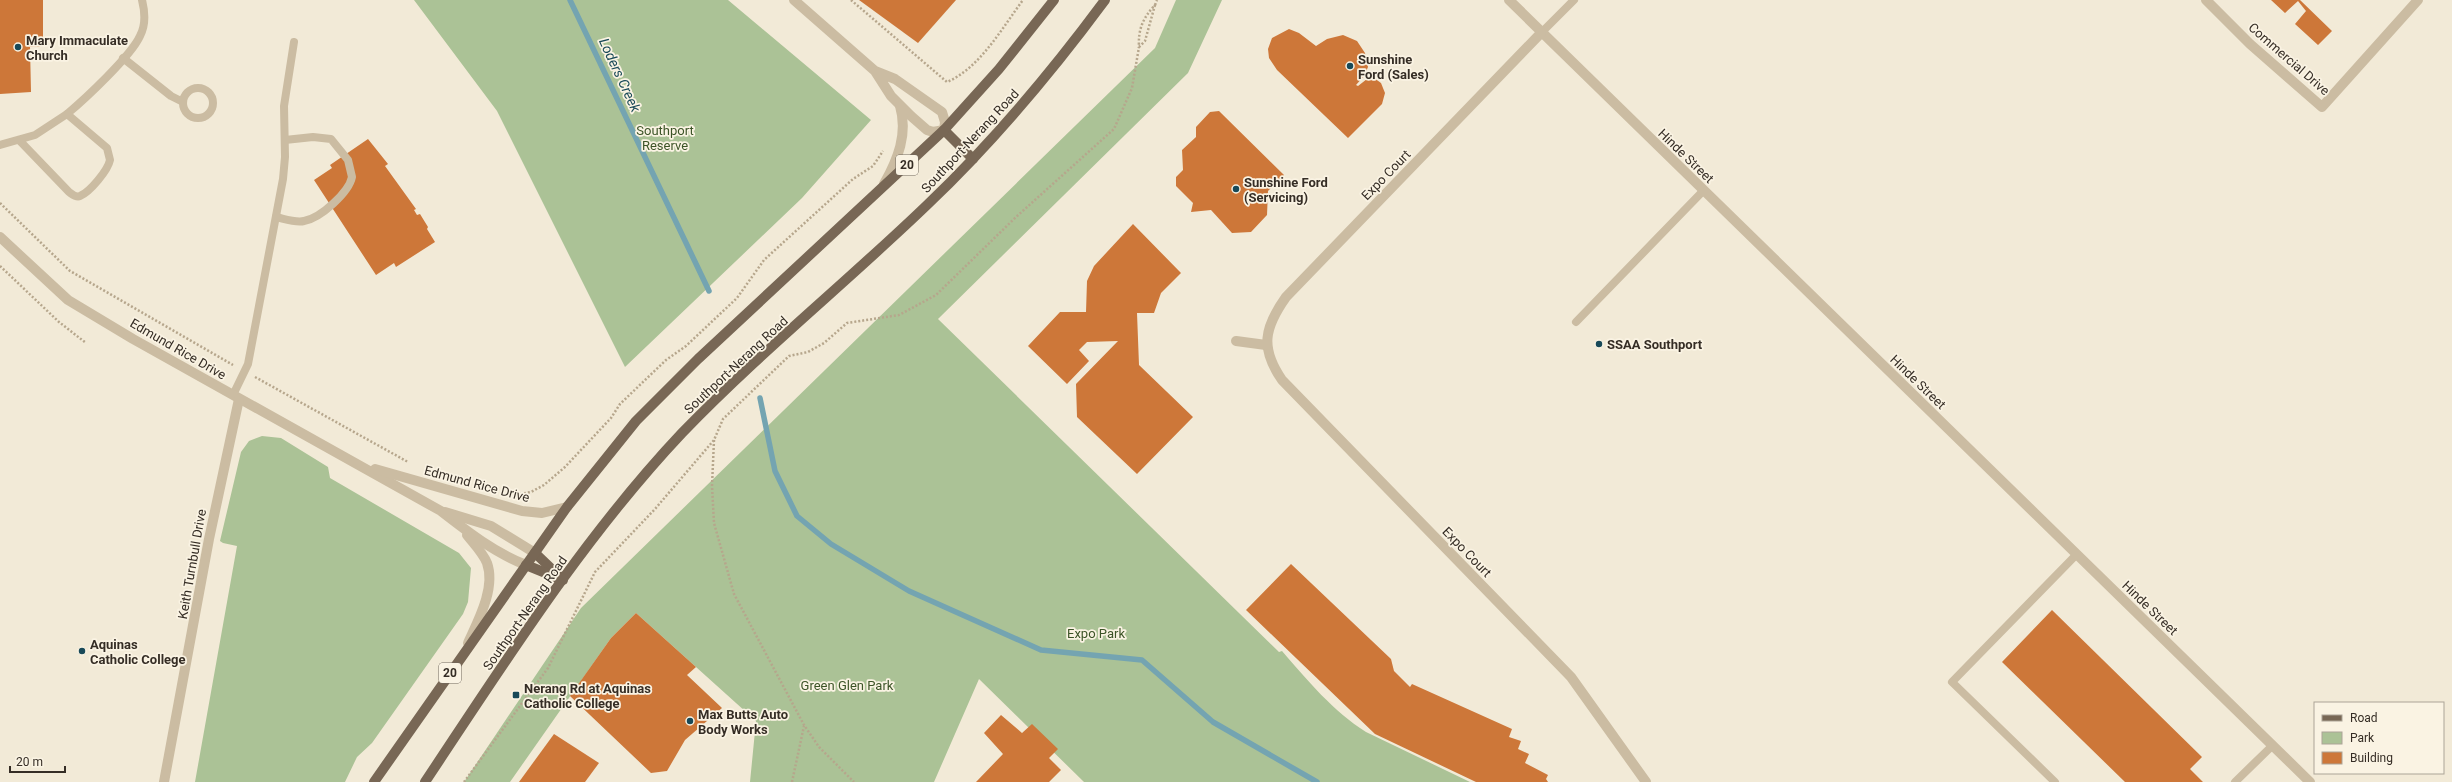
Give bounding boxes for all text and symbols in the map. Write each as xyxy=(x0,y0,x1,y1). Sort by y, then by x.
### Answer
street label: Commercial Drive xyxy=(2245,20,2333,98)
place label: Mary Immaculate Church xyxy=(26,33,128,63)
water label: Loders Creek xyxy=(596,36,645,115)
marker: Mary Immaculate Church xyxy=(13,42,23,52)
place label: Sunshine Ford (Sales) xyxy=(1358,52,1429,82)
marker: Sunshine Ford (Sales) xyxy=(1345,61,1355,71)
street label: Southport-Nerang Road xyxy=(918,86,1022,196)
park label: Southport Reserve xyxy=(636,123,694,153)
street label: Hinde Street xyxy=(1655,126,1717,186)
street label: Expo Court xyxy=(1358,147,1414,203)
road number: 20 xyxy=(896,155,918,175)
place label: Sunshine Ford (Servicing) xyxy=(1244,175,1328,205)
marker: Sunshine Ford (Servicing) xyxy=(1231,184,1241,194)
street label: Southport-Nerang Road xyxy=(681,313,791,417)
street label: Edmund Rice Drive xyxy=(127,315,229,383)
place label: SSAA Southport xyxy=(1607,337,1703,352)
marker: SSAA Southport xyxy=(1594,339,1604,349)
street label: Hinde Street xyxy=(1887,352,1949,412)
street label: Edmund Rice Drive xyxy=(423,463,531,505)
street label: Keith Turnbull Drive xyxy=(175,508,209,620)
street label: Expo Court xyxy=(1439,524,1495,580)
street label: Southport-Nerang Road xyxy=(480,553,570,673)
street label: Hinde Street xyxy=(2119,578,2181,638)
park label: Expo Park xyxy=(1067,626,1125,641)
place label: Aquinas Catholic College xyxy=(90,637,186,667)
marker: Aquinas Catholic College xyxy=(77,646,87,656)
road number: 20 xyxy=(439,663,461,683)
park label: Green Glen Park xyxy=(801,678,894,693)
place label: Nerang Rd at Aquinas Catholic College xyxy=(524,681,651,711)
marker: Nerang Rd at Aquinas Catholic College xyxy=(511,690,521,700)
legend xyxy=(2314,702,2444,774)
place label: Max Butts Auto Body Works xyxy=(698,707,788,737)
text: Road xyxy=(2350,711,2378,725)
marker: Max Butts Auto Body Works xyxy=(685,716,695,726)
text: Park xyxy=(2350,731,2375,745)
scale bar xyxy=(10,748,65,774)
text: Building xyxy=(2350,751,2393,765)
text: 20 m xyxy=(16,755,43,769)

